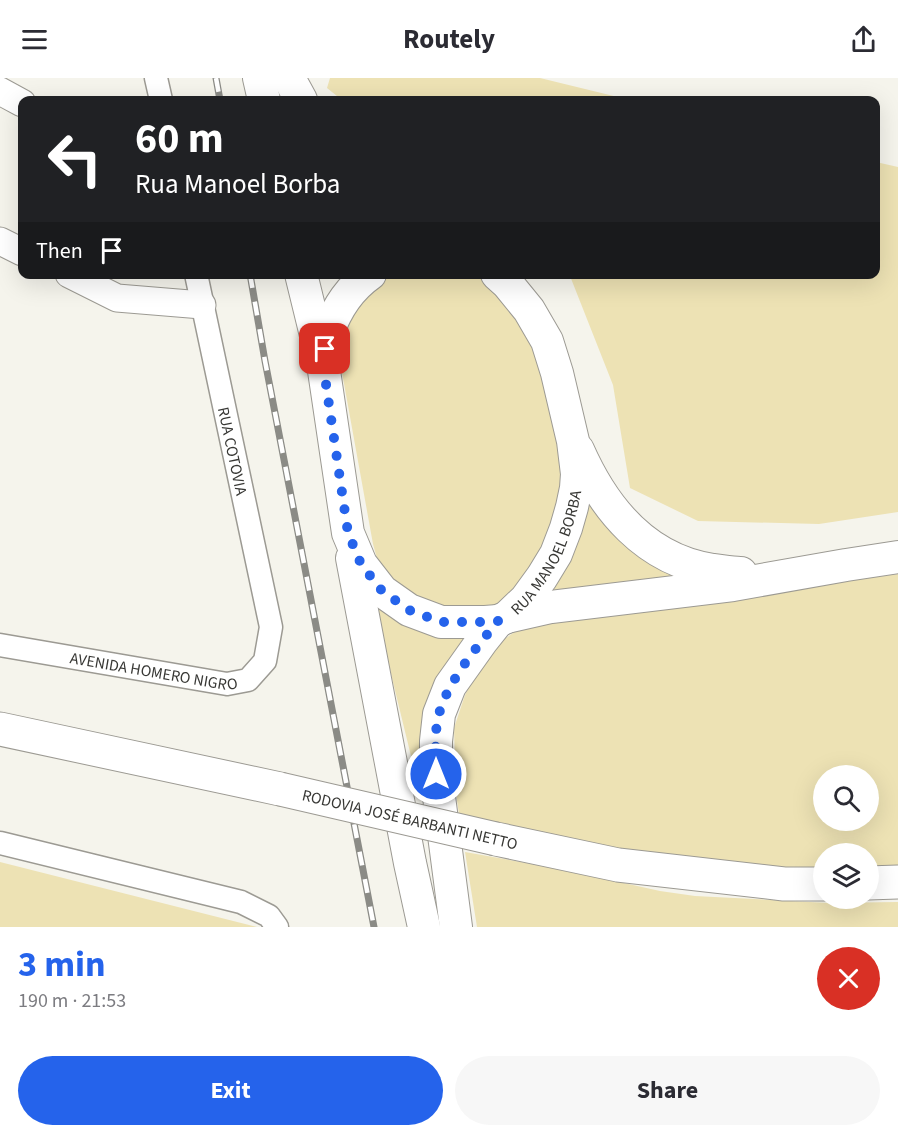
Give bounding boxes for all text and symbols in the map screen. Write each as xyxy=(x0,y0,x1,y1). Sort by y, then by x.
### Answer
text: Routely xyxy=(403,20,495,59)
icon: menu xyxy=(18,23,51,56)
icon: share xyxy=(847,23,880,56)
text: 60 m xyxy=(135,109,224,169)
icon: left xyxy=(36,120,114,198)
text: Rua Manoel Borba xyxy=(135,165,340,204)
icon: arrive xyxy=(95,234,128,267)
text: Then xyxy=(36,235,83,267)
pin xyxy=(299,323,350,374)
icon: arrive xyxy=(308,332,341,365)
street label: RUA COTOVIA xyxy=(212,405,252,498)
street label: RUA MANOEL BORBA xyxy=(506,488,587,620)
street label: AVENIDA HOMERO NIGRO xyxy=(68,647,240,696)
position arrow xyxy=(404,742,468,806)
map controls xyxy=(813,765,879,909)
button: search xyxy=(813,765,879,831)
street label: RODOVIA JOSÉ BARBANTI NETTO xyxy=(300,784,520,856)
button: layers xyxy=(813,843,879,909)
text: 3 min xyxy=(18,939,106,990)
button: close xyxy=(817,947,880,1010)
text: 190 m · 21:53 xyxy=(18,987,126,1015)
button: Exit xyxy=(18,1056,443,1125)
button: Share xyxy=(455,1056,880,1125)

